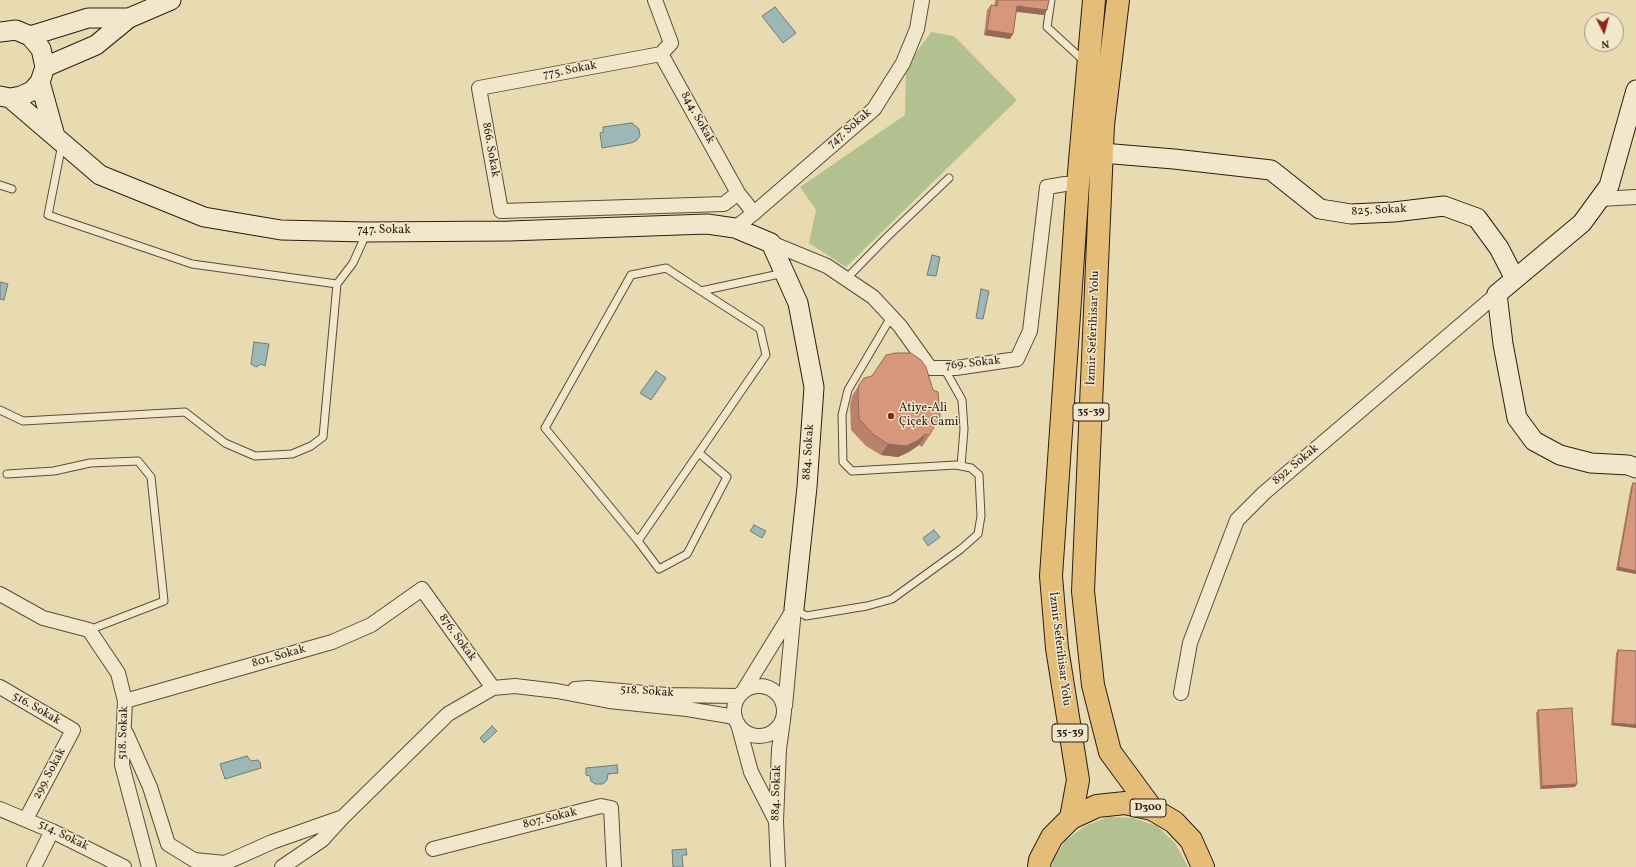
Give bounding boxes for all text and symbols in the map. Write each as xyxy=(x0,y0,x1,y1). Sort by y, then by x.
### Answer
north arrow xyxy=(1584,12,1624,52)
text: N xyxy=(1600,36,1610,51)
street label: 775. Sokak xyxy=(542,59,598,83)
street label: 844. Sokak xyxy=(677,89,717,147)
street label: 747. Sokak xyxy=(825,106,875,152)
street label: 866. Sokak xyxy=(478,121,502,179)
street label: 825. Sokak xyxy=(1351,202,1407,220)
street label: 747. Sokak xyxy=(357,224,411,238)
street label: İzmir Seferihisar Yolu xyxy=(1085,270,1103,386)
street label: 769. Sokak xyxy=(945,354,1001,374)
place label: Atiye-Ali Çiçek Cami xyxy=(899,402,958,430)
road number: 35-39 xyxy=(1073,403,1109,421)
marker: Atiye-Ali Çiçek Cami xyxy=(886,411,896,421)
street label: 884. Sokak xyxy=(800,423,818,481)
street label: 892. Sokak xyxy=(1270,442,1322,488)
street label: İzmir Seferihisar Yolu xyxy=(1045,591,1073,707)
street label: 876. Sokak xyxy=(435,611,479,665)
street label: 801. Sokak xyxy=(251,642,307,672)
street label: 518. Sokak xyxy=(620,683,674,701)
street label: 516. Sokak xyxy=(9,689,63,729)
street label: 518. Sokak xyxy=(116,706,132,760)
road number: 35-39 xyxy=(1052,724,1088,742)
street label: 299. Sokak xyxy=(30,746,70,802)
street label: 884. Sokak xyxy=(769,765,785,821)
road number: D300 xyxy=(1130,799,1166,817)
street label: 807. Sokak xyxy=(522,805,578,833)
street label: 514. Sokak xyxy=(35,818,91,854)

